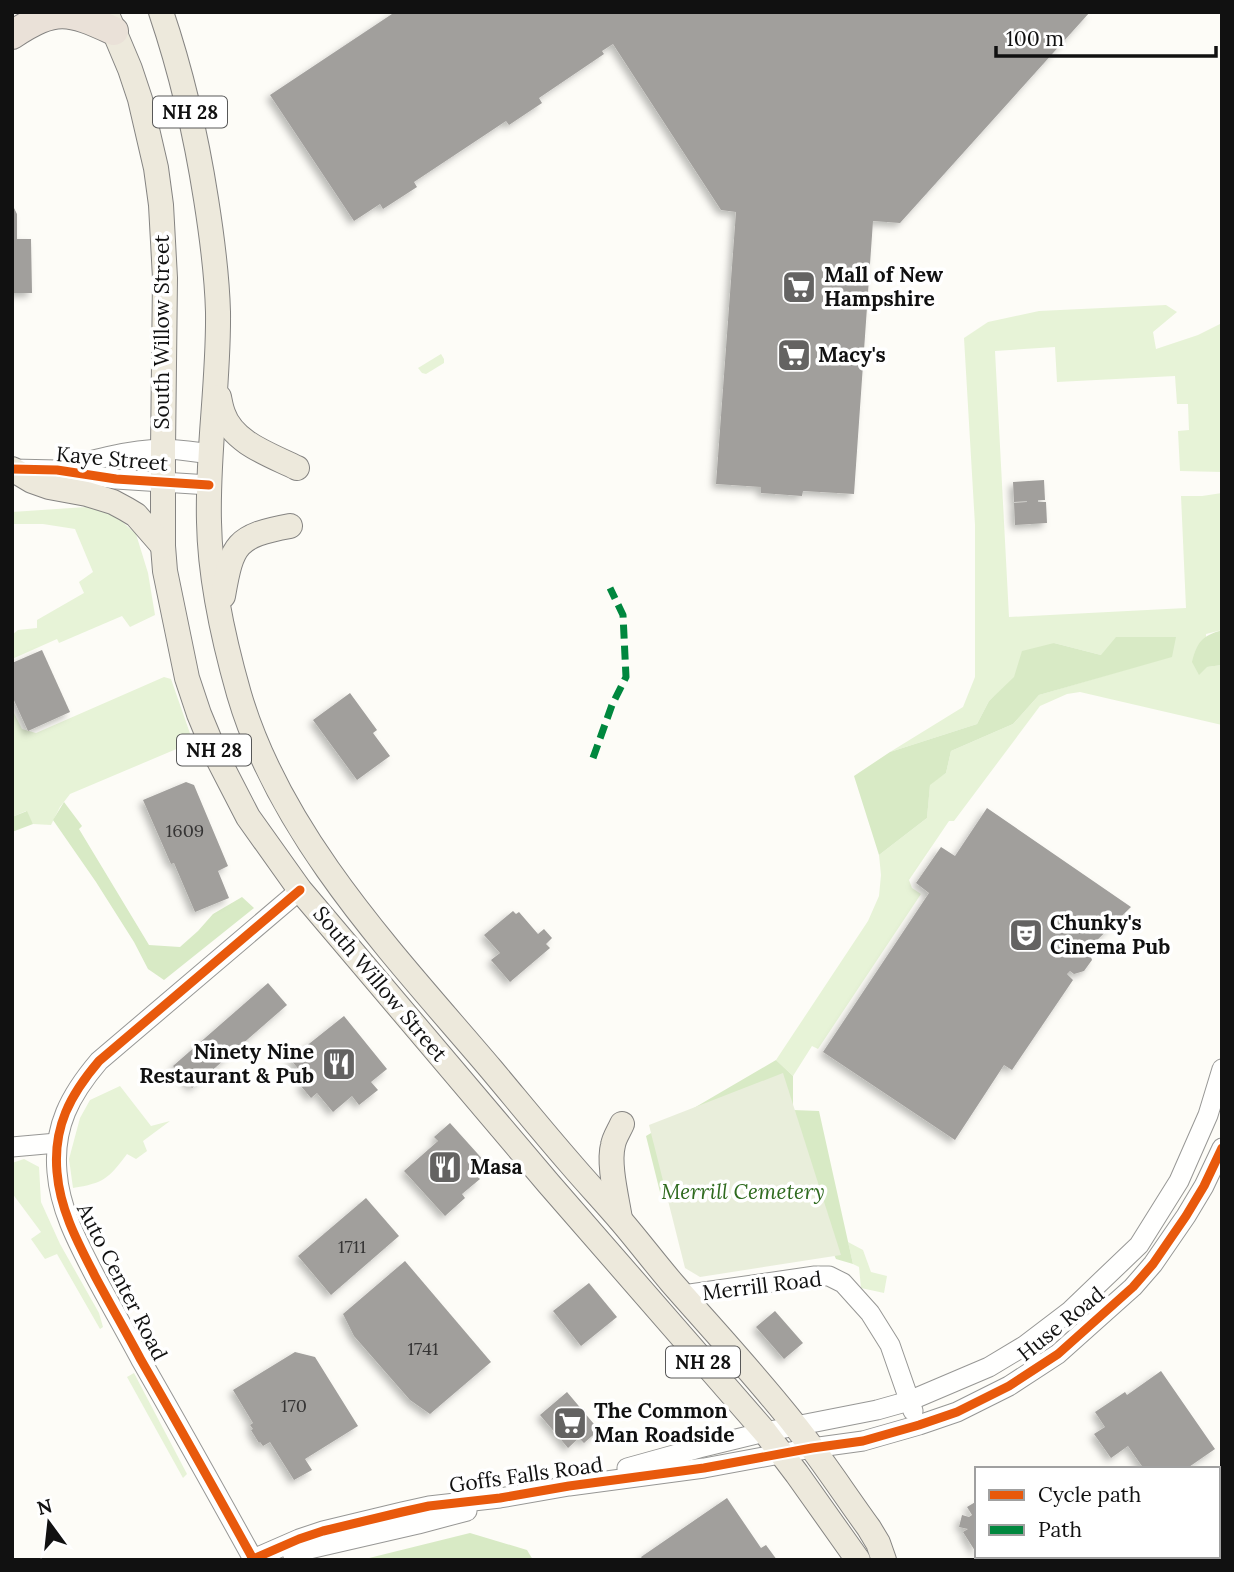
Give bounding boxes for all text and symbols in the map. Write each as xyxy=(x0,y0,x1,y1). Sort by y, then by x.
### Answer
scale bar xyxy=(996,14,1216,58)
text: 100 m xyxy=(1006,25,1064,52)
road number: NH 28 xyxy=(153,96,227,128)
street label: South Willow Street xyxy=(148,234,175,429)
place label: Mall of New Hampshire xyxy=(824,261,943,312)
supermarket icon: Mall of New Hampshire xyxy=(780,268,818,306)
supermarket icon: Macy's xyxy=(775,336,813,374)
place label: Macy's xyxy=(818,341,886,368)
street label: Kaye Street xyxy=(55,440,170,477)
road number: NH 28 xyxy=(177,734,251,765)
house number: 1609 xyxy=(166,819,204,842)
street label: South Willow Street xyxy=(307,900,454,1068)
place label: Chunky's Cinema Pub xyxy=(1050,909,1170,960)
theatre icon: Chunky's Cinema Pub xyxy=(1007,916,1045,954)
place label: Ninety Nine Restaurant & Pub xyxy=(139,1038,314,1089)
restaurant icon: Ninety Nine Restaurant & Pub xyxy=(320,1045,358,1083)
restaurant icon: Masa xyxy=(426,1148,464,1186)
place label: Masa xyxy=(470,1153,522,1180)
park label: Merrill Cemetery xyxy=(661,1178,825,1205)
street label: Auto Center Road xyxy=(71,1198,174,1365)
house number: 1711 xyxy=(338,1235,366,1258)
street label: Merrill Road xyxy=(701,1265,823,1306)
street label: Huse Road xyxy=(1012,1280,1110,1367)
house number: 1741 xyxy=(408,1337,438,1360)
road number: NH 28 xyxy=(666,1346,740,1378)
house number: 170 xyxy=(281,1394,307,1417)
place label: The Common Man Roadside xyxy=(594,1397,735,1448)
supermarket icon: The Common Man Roadside xyxy=(551,1404,589,1442)
street label: Goffs Falls Road xyxy=(447,1450,604,1499)
legend xyxy=(975,1467,1220,1558)
text: Cycle path xyxy=(1038,1481,1141,1508)
north arrow xyxy=(14,1488,84,1558)
text: N xyxy=(34,1493,55,1520)
text: Path xyxy=(1038,1516,1082,1543)

